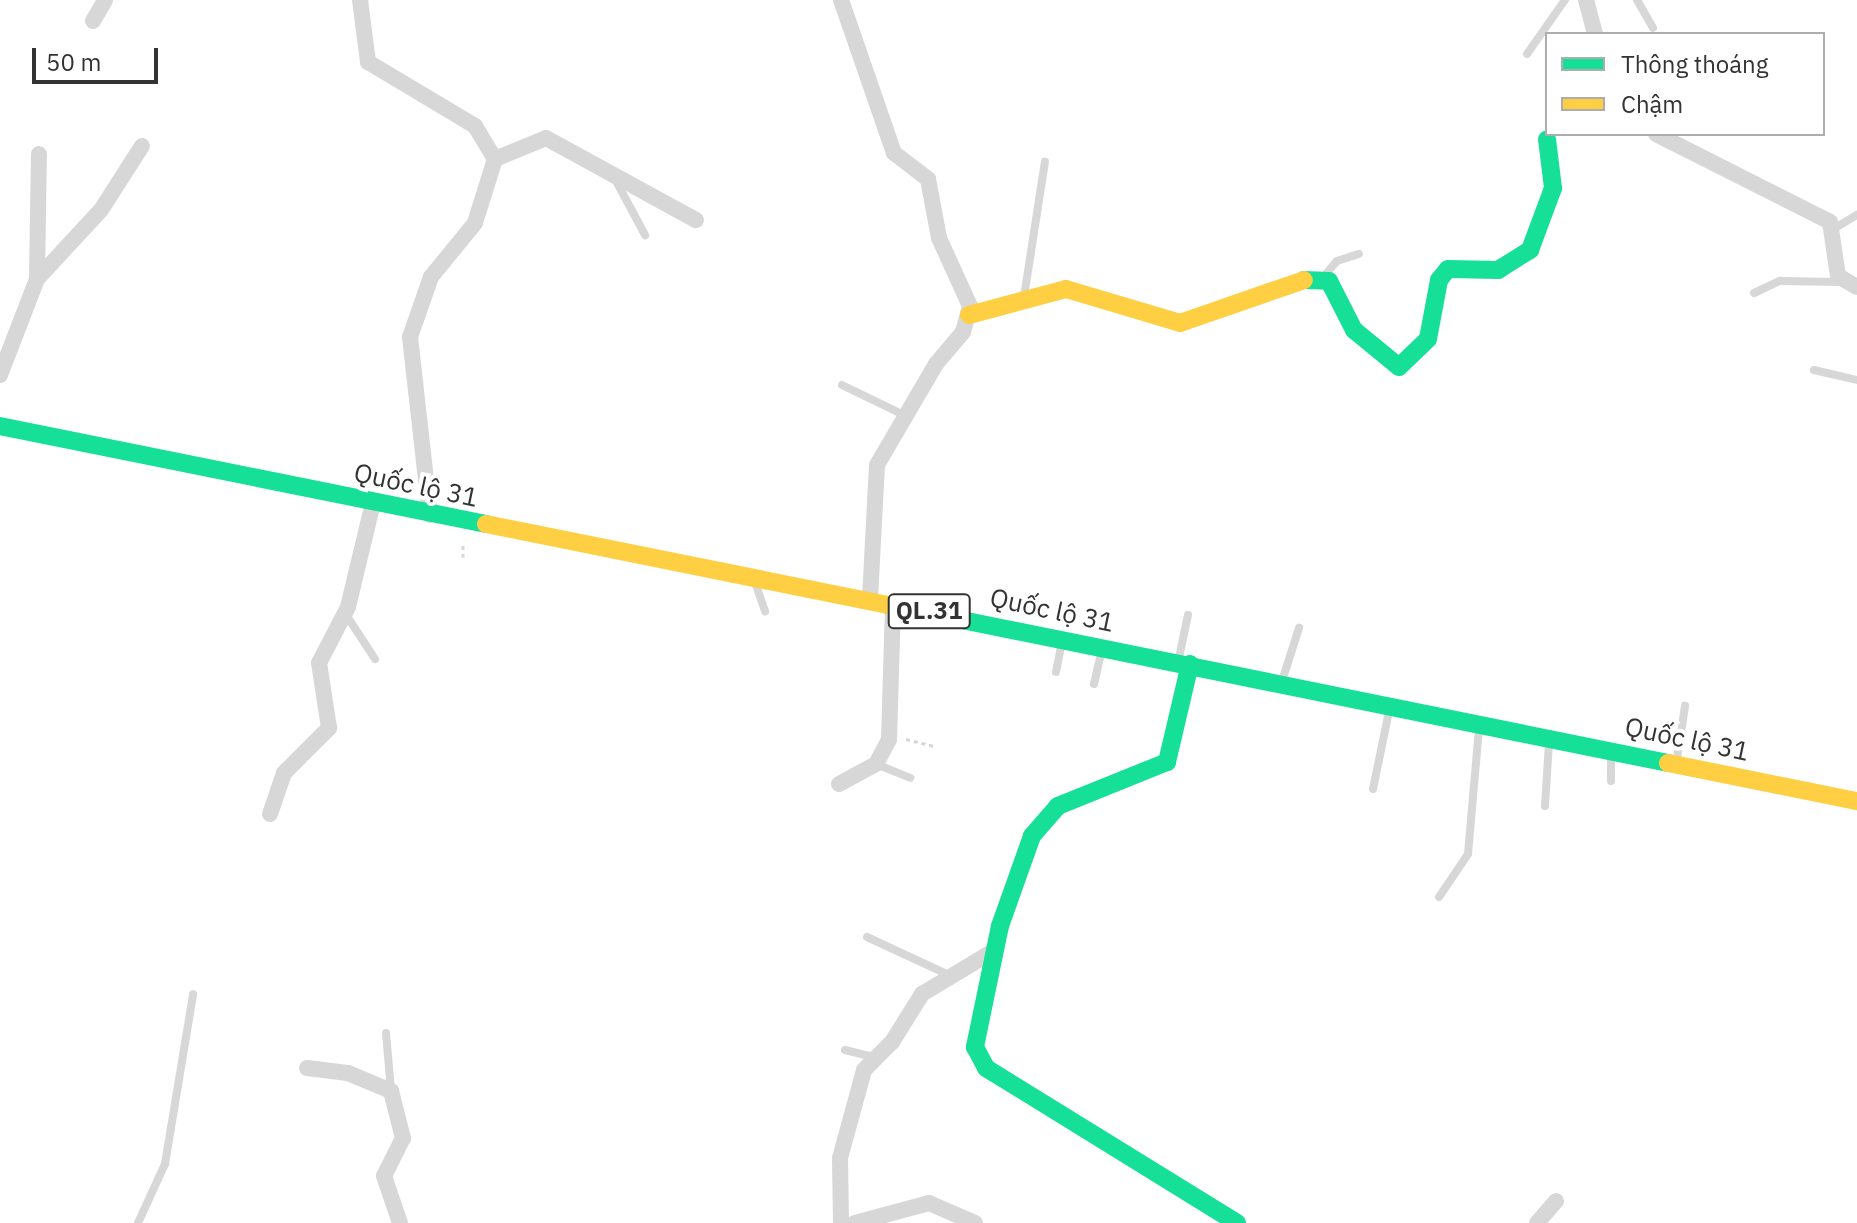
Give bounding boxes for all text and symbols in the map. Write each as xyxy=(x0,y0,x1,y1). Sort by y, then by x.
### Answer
scale bar xyxy=(36,32,162,82)
legend xyxy=(1545,32,1825,136)
text: 50 m xyxy=(46,46,101,78)
text: Thông thoáng xyxy=(1621,48,1768,80)
text: Chậm xyxy=(1621,88,1683,120)
street label: Quốc lộ 31 xyxy=(351,457,481,513)
street label: Quốc lộ 31 xyxy=(987,582,1117,638)
road number: QL.31 xyxy=(887,591,971,631)
street label: Quốc lộ 31 xyxy=(1622,711,1752,767)

